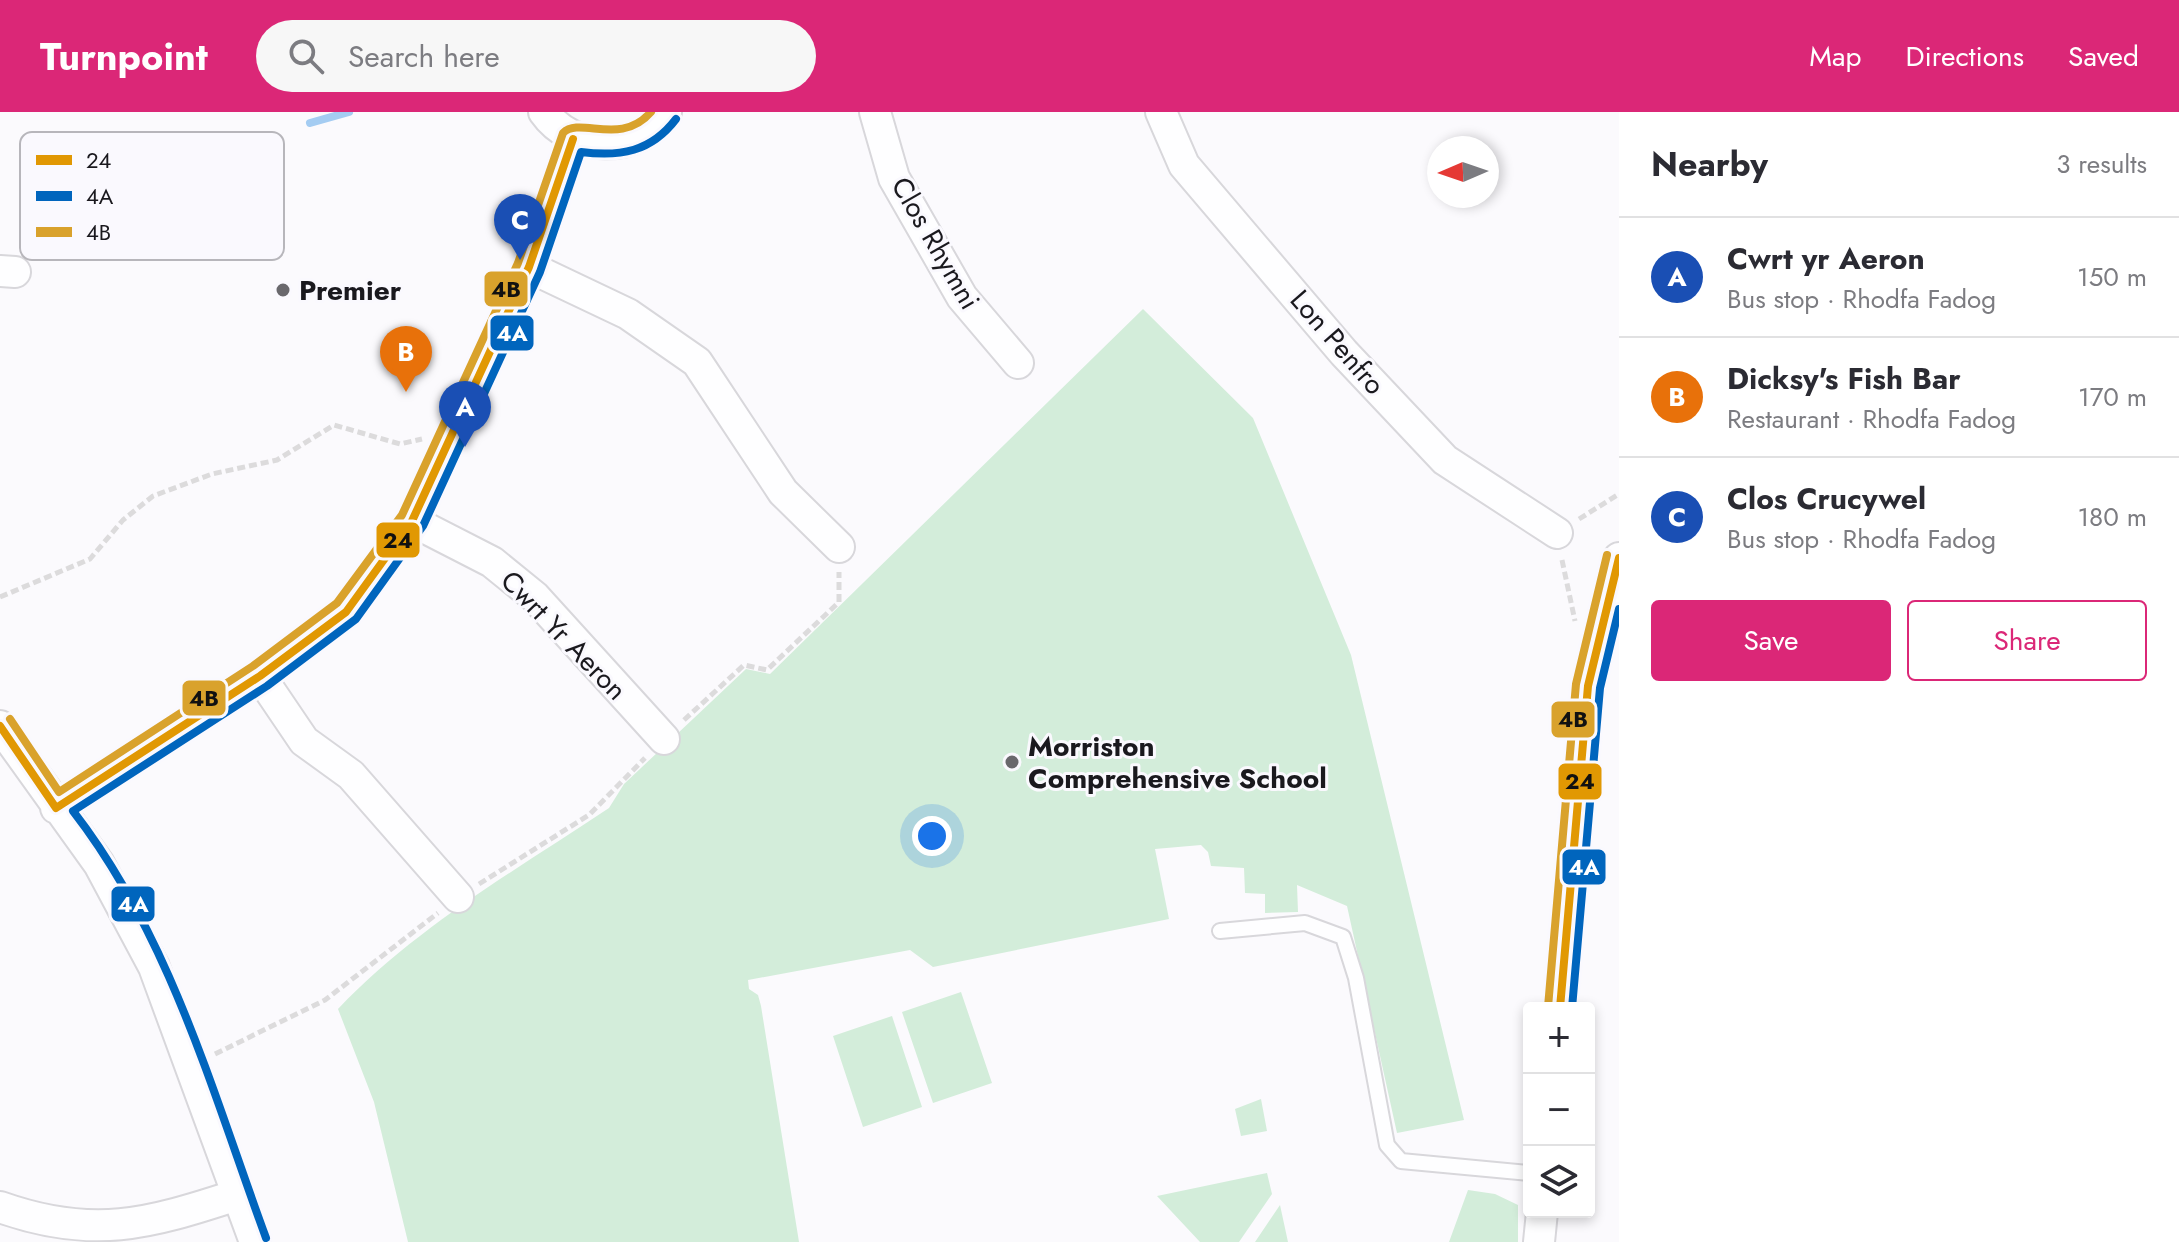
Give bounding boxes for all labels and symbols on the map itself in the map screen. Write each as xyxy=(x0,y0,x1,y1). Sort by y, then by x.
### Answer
legend xyxy=(20,132,284,260)
north arrow xyxy=(1427,136,1499,208)
text: 24 xyxy=(86,144,112,176)
street label: Clos Rhymni xyxy=(881,169,990,317)
text: 4A xyxy=(86,180,114,212)
pin: C xyxy=(494,194,546,260)
text: 4B xyxy=(86,216,111,248)
place label: Premier xyxy=(299,270,402,311)
line badge: 4B xyxy=(483,270,529,308)
text: 4B xyxy=(491,273,521,305)
marker: Premier xyxy=(274,281,292,299)
street label: Lon Penfro xyxy=(1280,281,1395,404)
line badge: 4A xyxy=(489,314,535,352)
text: 4A xyxy=(496,317,529,349)
pin: B xyxy=(380,326,432,392)
pin: A xyxy=(439,381,491,447)
line badge: 24 xyxy=(375,521,421,559)
text: 24 xyxy=(383,524,413,556)
street label: Cwrt Yr Aeron xyxy=(491,561,636,709)
line badge: 4B xyxy=(181,679,227,717)
text: 4B xyxy=(189,682,219,714)
line badge: 4B xyxy=(1550,700,1596,739)
text: 4B xyxy=(1558,703,1588,735)
place label: Morriston Comprehensive School xyxy=(1028,726,1327,799)
marker: Morriston Comprehensive School xyxy=(1003,753,1021,771)
line badge: 24 xyxy=(1557,762,1603,801)
text: 24 xyxy=(1565,765,1595,797)
your location xyxy=(912,816,952,856)
line badge: 4A xyxy=(1561,848,1607,886)
text: 4A xyxy=(1568,851,1601,883)
line badge: 4A xyxy=(110,885,156,923)
text: 4A xyxy=(117,888,150,920)

